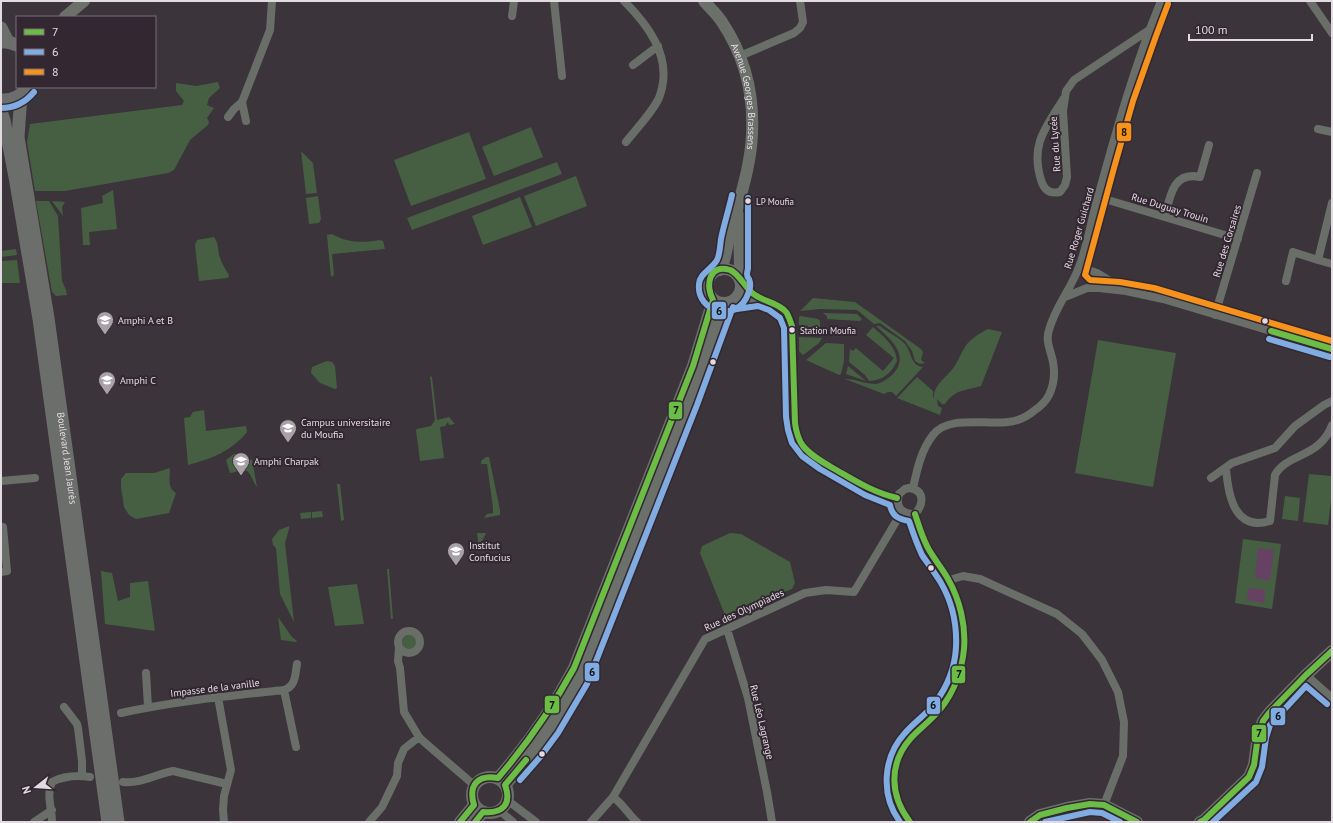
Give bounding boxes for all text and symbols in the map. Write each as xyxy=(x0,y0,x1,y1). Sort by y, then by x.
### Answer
legend xyxy=(16,16,156,88)
scale bar xyxy=(1189,16,1312,42)
text: 100 m xyxy=(1195,22,1228,37)
text: 7 xyxy=(52,24,59,39)
street label: Avenue Georges Brassens xyxy=(728,41,759,150)
text: 6 xyxy=(52,44,59,59)
text: 8 xyxy=(52,64,59,79)
street label: Rue du Lycée xyxy=(1047,116,1063,172)
line badge: 8 xyxy=(1116,122,1132,142)
text: 8 xyxy=(1121,125,1127,139)
street label: Rue Roger Guichard xyxy=(1061,186,1097,270)
street label: Rue Duguay Trouin xyxy=(1130,190,1210,226)
marker: LP Moufia xyxy=(743,196,753,206)
place label: LP Moufia xyxy=(756,196,794,207)
street label: Rue des Corsaires xyxy=(1210,203,1244,279)
line badge: 6 xyxy=(711,301,727,320)
text: 6 xyxy=(716,304,722,318)
school or university icon: Amphi A et B xyxy=(95,310,115,335)
place label: Amphi A et B xyxy=(118,314,173,327)
unlabelled marker xyxy=(1260,316,1270,326)
marker: Station Moufia xyxy=(787,325,797,335)
place label: Station Moufia xyxy=(800,325,856,336)
unlabelled marker xyxy=(708,357,718,367)
school or university icon: Amphi C xyxy=(97,370,117,395)
place label: Amphi C xyxy=(120,374,156,387)
line badge: 7 xyxy=(668,401,683,420)
text: 7 xyxy=(673,403,679,417)
street label: Boulevard Jean Jaurès xyxy=(55,411,80,505)
place label: Campus universitaire du Moufia xyxy=(301,416,390,441)
school or university icon: Campus universitaire du Moufia xyxy=(278,418,298,443)
school or university icon: Amphi Charpak xyxy=(231,451,251,476)
place label: Amphi Charpak xyxy=(254,455,319,468)
place label: Institut Confucius xyxy=(469,539,511,564)
school or university icon: Institut Confucius xyxy=(446,541,466,566)
unlabelled marker xyxy=(926,563,936,573)
street label: Rue des Olympiades xyxy=(702,586,786,634)
line badge: 6 xyxy=(584,662,600,682)
text: 6 xyxy=(589,665,595,679)
line badge: 7 xyxy=(951,665,966,684)
text: 7 xyxy=(956,667,962,681)
street label: Impasse de la vanille xyxy=(170,676,260,700)
street label: Rue Léo Lagrange xyxy=(747,683,777,761)
line badge: 7 xyxy=(544,695,560,714)
line badge: 6 xyxy=(926,696,941,715)
text: 7 xyxy=(549,698,555,712)
text: 6 xyxy=(930,698,936,712)
line badge: 6 xyxy=(1270,707,1286,726)
text: 6 xyxy=(1275,709,1281,723)
line badge: 7 xyxy=(1251,724,1267,743)
text: 7 xyxy=(1256,726,1262,740)
unlabelled marker xyxy=(537,749,547,759)
north arrow xyxy=(16,767,56,807)
text: N xyxy=(19,784,34,795)

